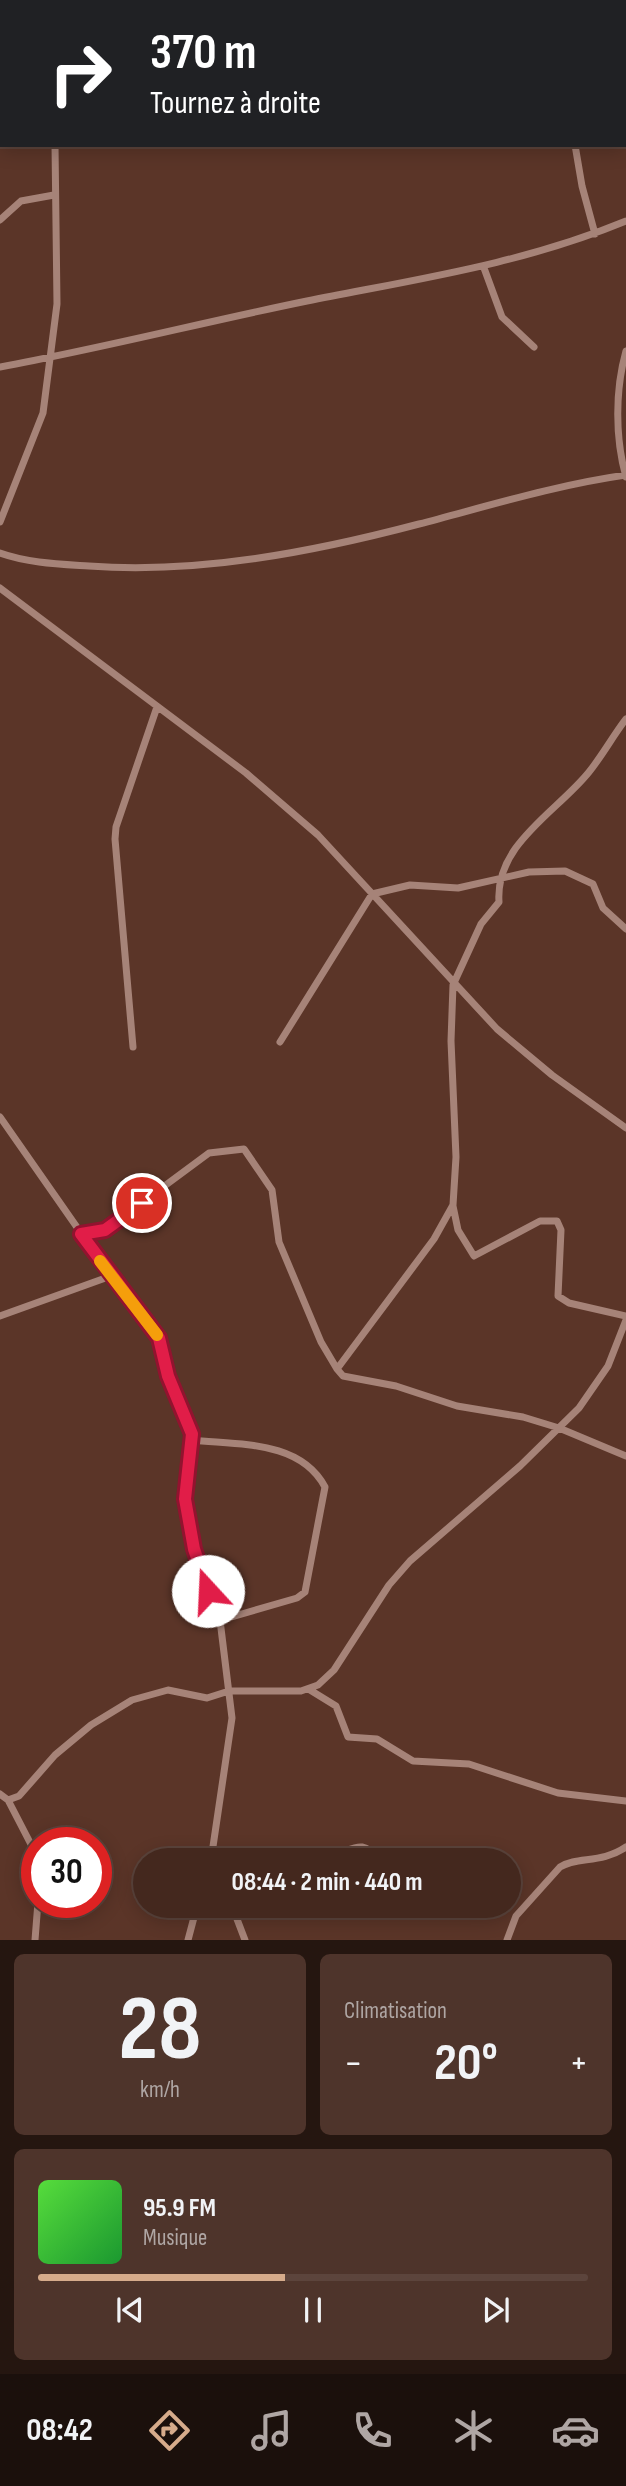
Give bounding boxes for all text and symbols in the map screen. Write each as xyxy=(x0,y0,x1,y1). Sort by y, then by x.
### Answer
text: 370 m xyxy=(150,24,257,83)
icon: right xyxy=(35,28,126,119)
text: Tournez à droite xyxy=(150,84,321,123)
pin xyxy=(112,1173,172,1233)
icon: arrive xyxy=(123,1184,161,1222)
position arrow xyxy=(171,1554,245,1628)
speed limit sign: 30 xyxy=(21,1827,112,1918)
text: 08:44 · 2 min · 440 m xyxy=(232,1867,422,1898)
text: 28 xyxy=(119,1976,201,2085)
text: Climatisation xyxy=(344,1997,447,2025)
text: 20° xyxy=(434,2032,498,2095)
text: − xyxy=(344,2041,363,2086)
text: + xyxy=(569,2041,588,2086)
text: km/h xyxy=(140,2076,180,2104)
text: 95.9 FM xyxy=(143,2193,216,2224)
text: Musique xyxy=(143,2224,207,2252)
icon: previous xyxy=(111,2291,149,2329)
icon: pause xyxy=(294,2291,332,2329)
icon: next xyxy=(477,2291,515,2329)
icon: directions xyxy=(145,2406,194,2455)
icon: music xyxy=(247,2406,296,2455)
icon: phone xyxy=(348,2406,397,2455)
icon: climate xyxy=(449,2406,498,2455)
icon: car xyxy=(551,2406,600,2455)
text: 08:42 xyxy=(26,2411,93,2450)

